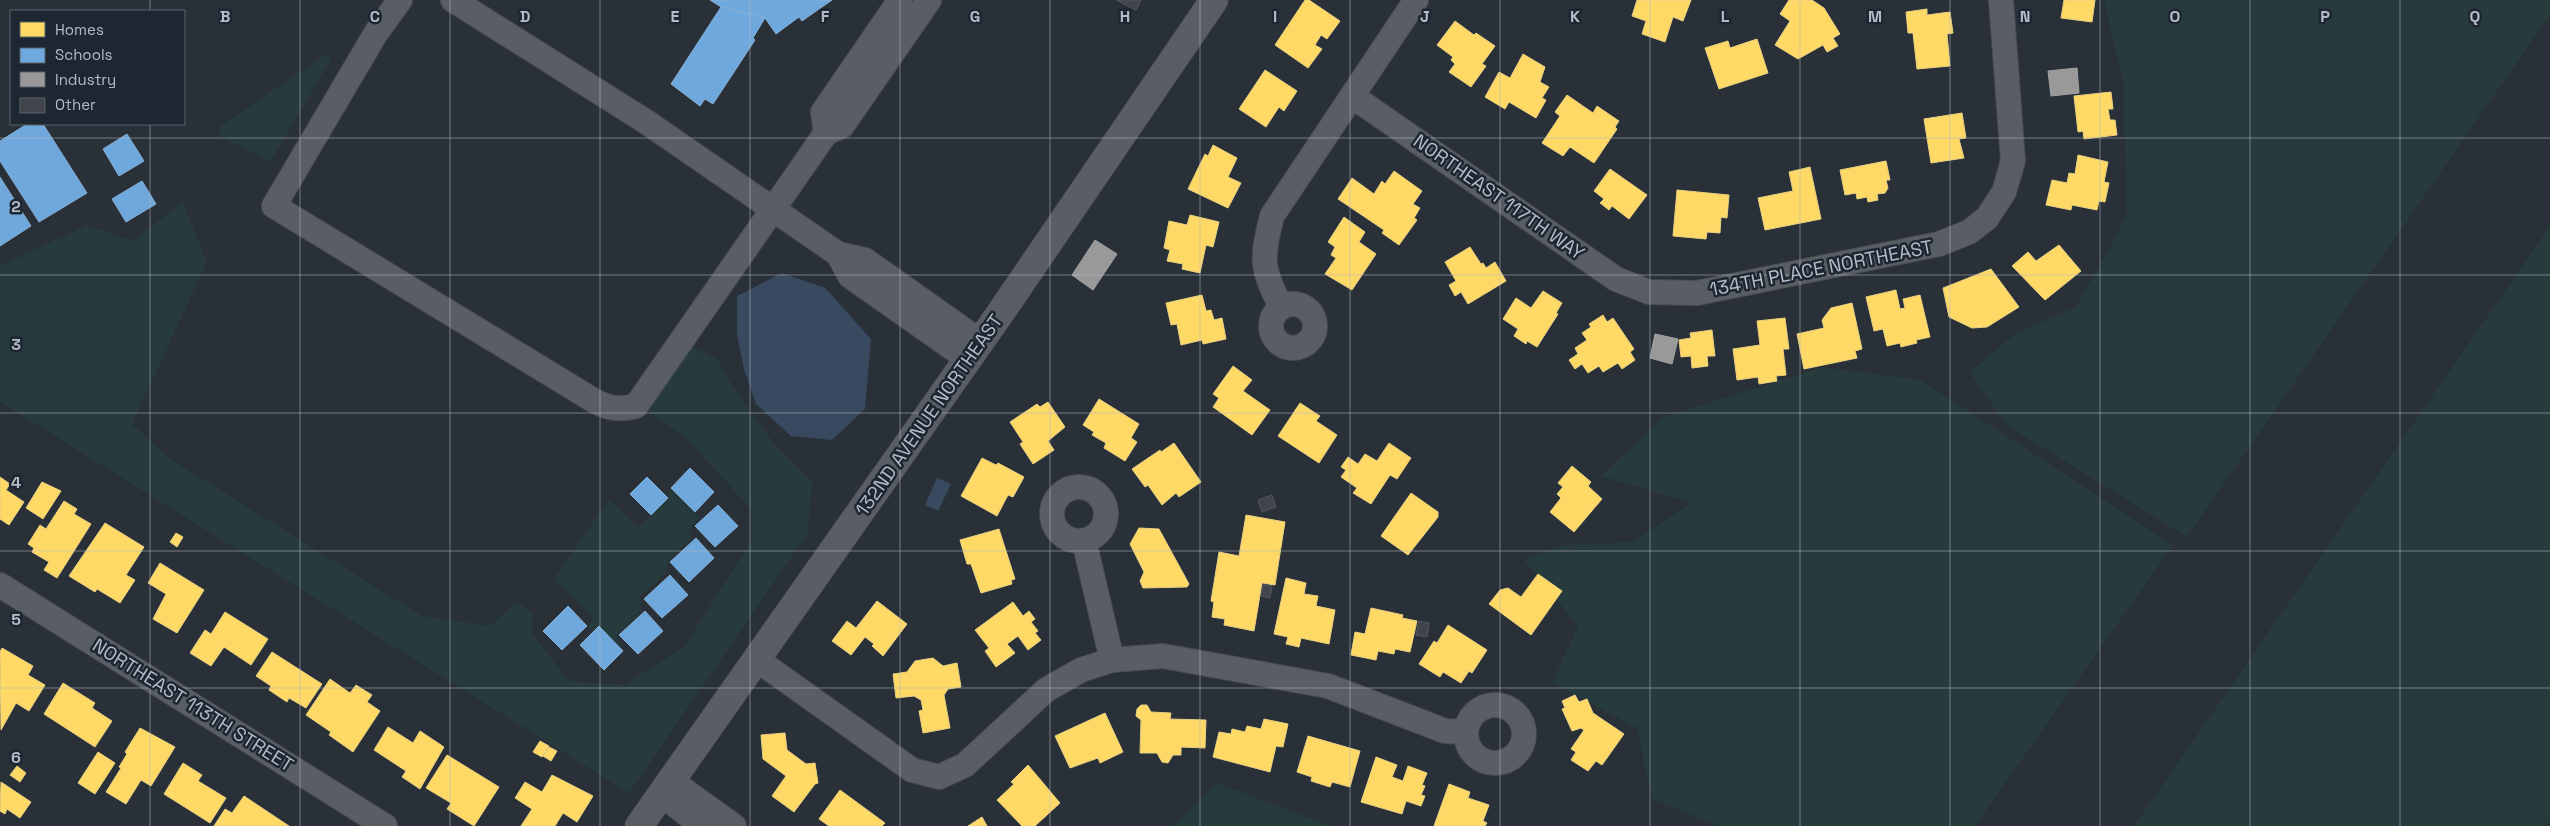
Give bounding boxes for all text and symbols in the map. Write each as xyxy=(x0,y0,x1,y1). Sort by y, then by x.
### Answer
text: B xyxy=(220,6,230,27)
text: C xyxy=(370,6,380,27)
text: D xyxy=(520,6,530,27)
text: E xyxy=(671,6,680,27)
text: F xyxy=(821,6,830,27)
text: G xyxy=(970,6,980,27)
text: H xyxy=(1120,6,1130,27)
text: I xyxy=(1273,6,1277,27)
text: J xyxy=(1420,6,1430,27)
text: K xyxy=(1570,6,1580,27)
text: L xyxy=(1721,6,1730,27)
text: M xyxy=(1868,6,1882,27)
text: N xyxy=(2020,6,2030,27)
text: O xyxy=(2170,6,2181,27)
text: P xyxy=(2320,6,2330,27)
text: Q xyxy=(2470,6,2481,27)
legend xyxy=(10,10,185,125)
text: Homes xyxy=(55,20,104,39)
text: Schools xyxy=(55,45,113,64)
text: Industry xyxy=(55,70,116,89)
text: Other xyxy=(55,95,96,114)
street label: NORTHEAST 117TH WAY xyxy=(1409,128,1590,266)
text: 2 xyxy=(11,196,21,217)
street label: 134TH PLACE NORTHEAST xyxy=(1707,234,1935,302)
street label: 132ND AVENUE NORTHEAST xyxy=(850,309,1008,521)
text: 3 xyxy=(11,334,21,355)
text: 4 xyxy=(11,472,21,493)
text: 5 xyxy=(11,609,21,630)
street label: NORTHEAST 113TH STREET xyxy=(88,633,298,777)
text: 6 xyxy=(11,747,21,768)

